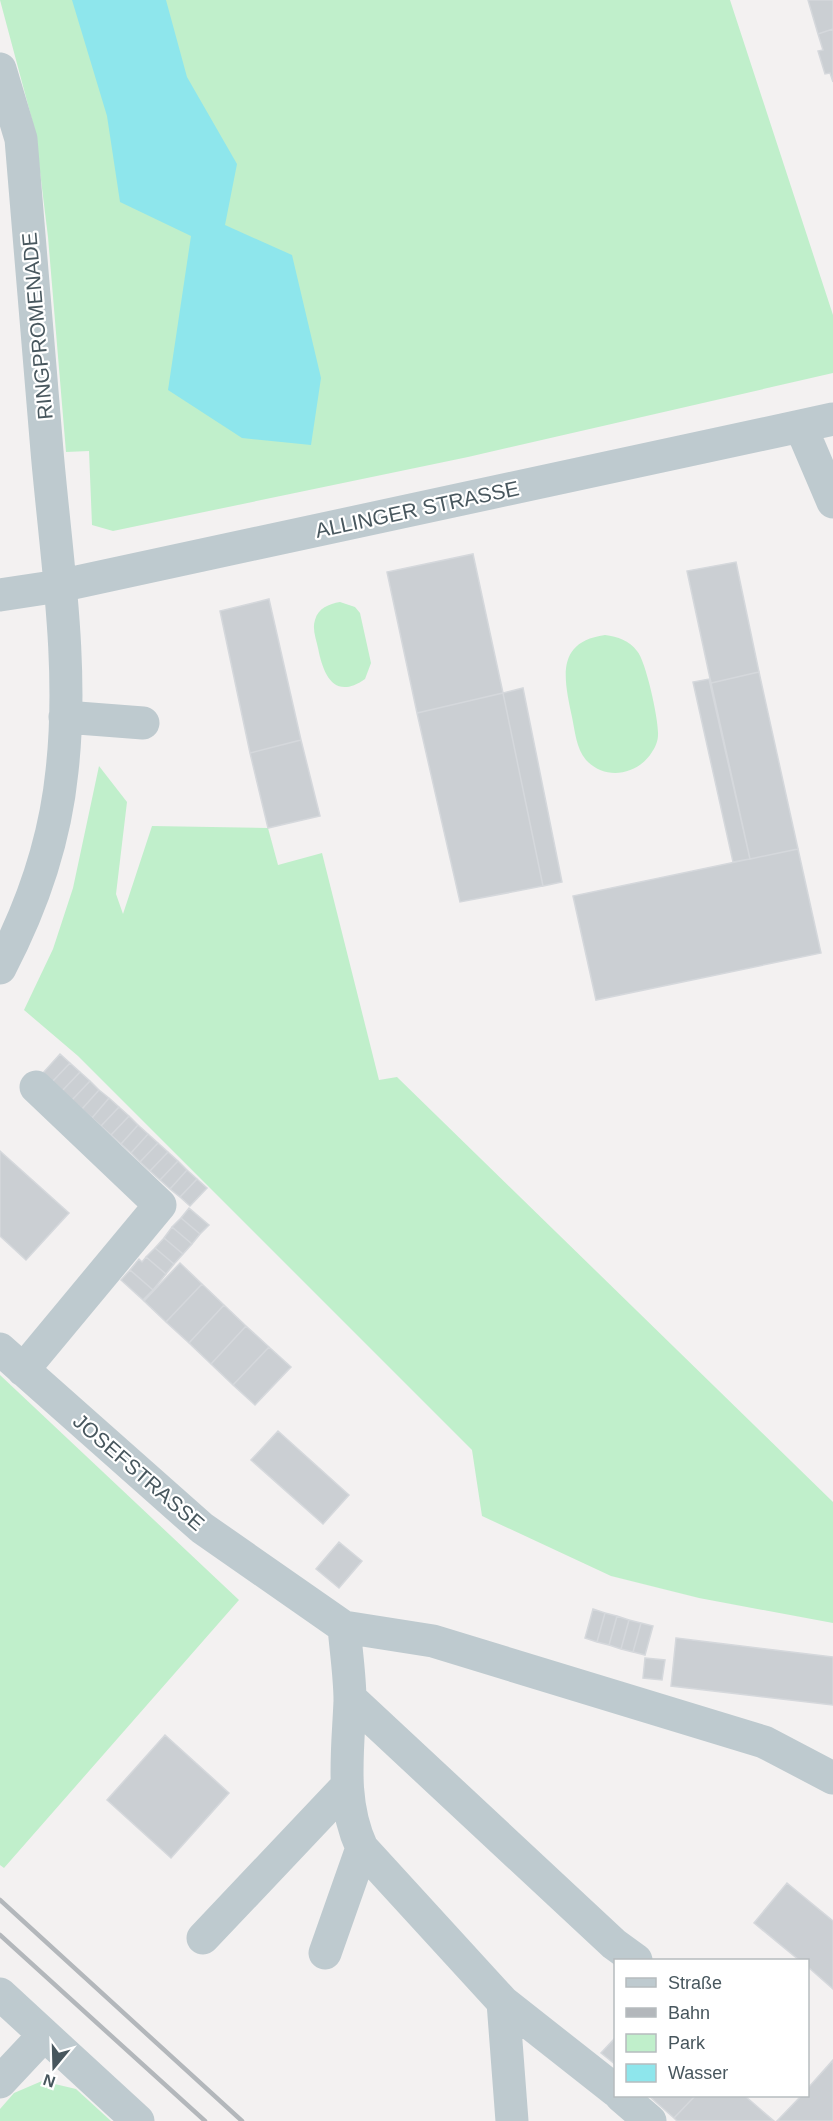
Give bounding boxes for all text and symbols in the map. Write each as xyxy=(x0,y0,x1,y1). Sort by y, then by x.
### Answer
street label: RINGPROMENADE xyxy=(17,231,57,421)
street label: ALLINGER STRASSE xyxy=(313,476,521,542)
street label: JOSEFSTRASSE xyxy=(69,1409,209,1535)
legend xyxy=(614,1959,809,2097)
text: Straße xyxy=(668,1973,722,1993)
text: Bahn xyxy=(668,2003,710,2023)
text: Park xyxy=(668,2033,706,2053)
north arrow xyxy=(24,2037,84,2097)
text: Wasser xyxy=(668,2063,728,2083)
text: N xyxy=(41,2071,58,2091)

